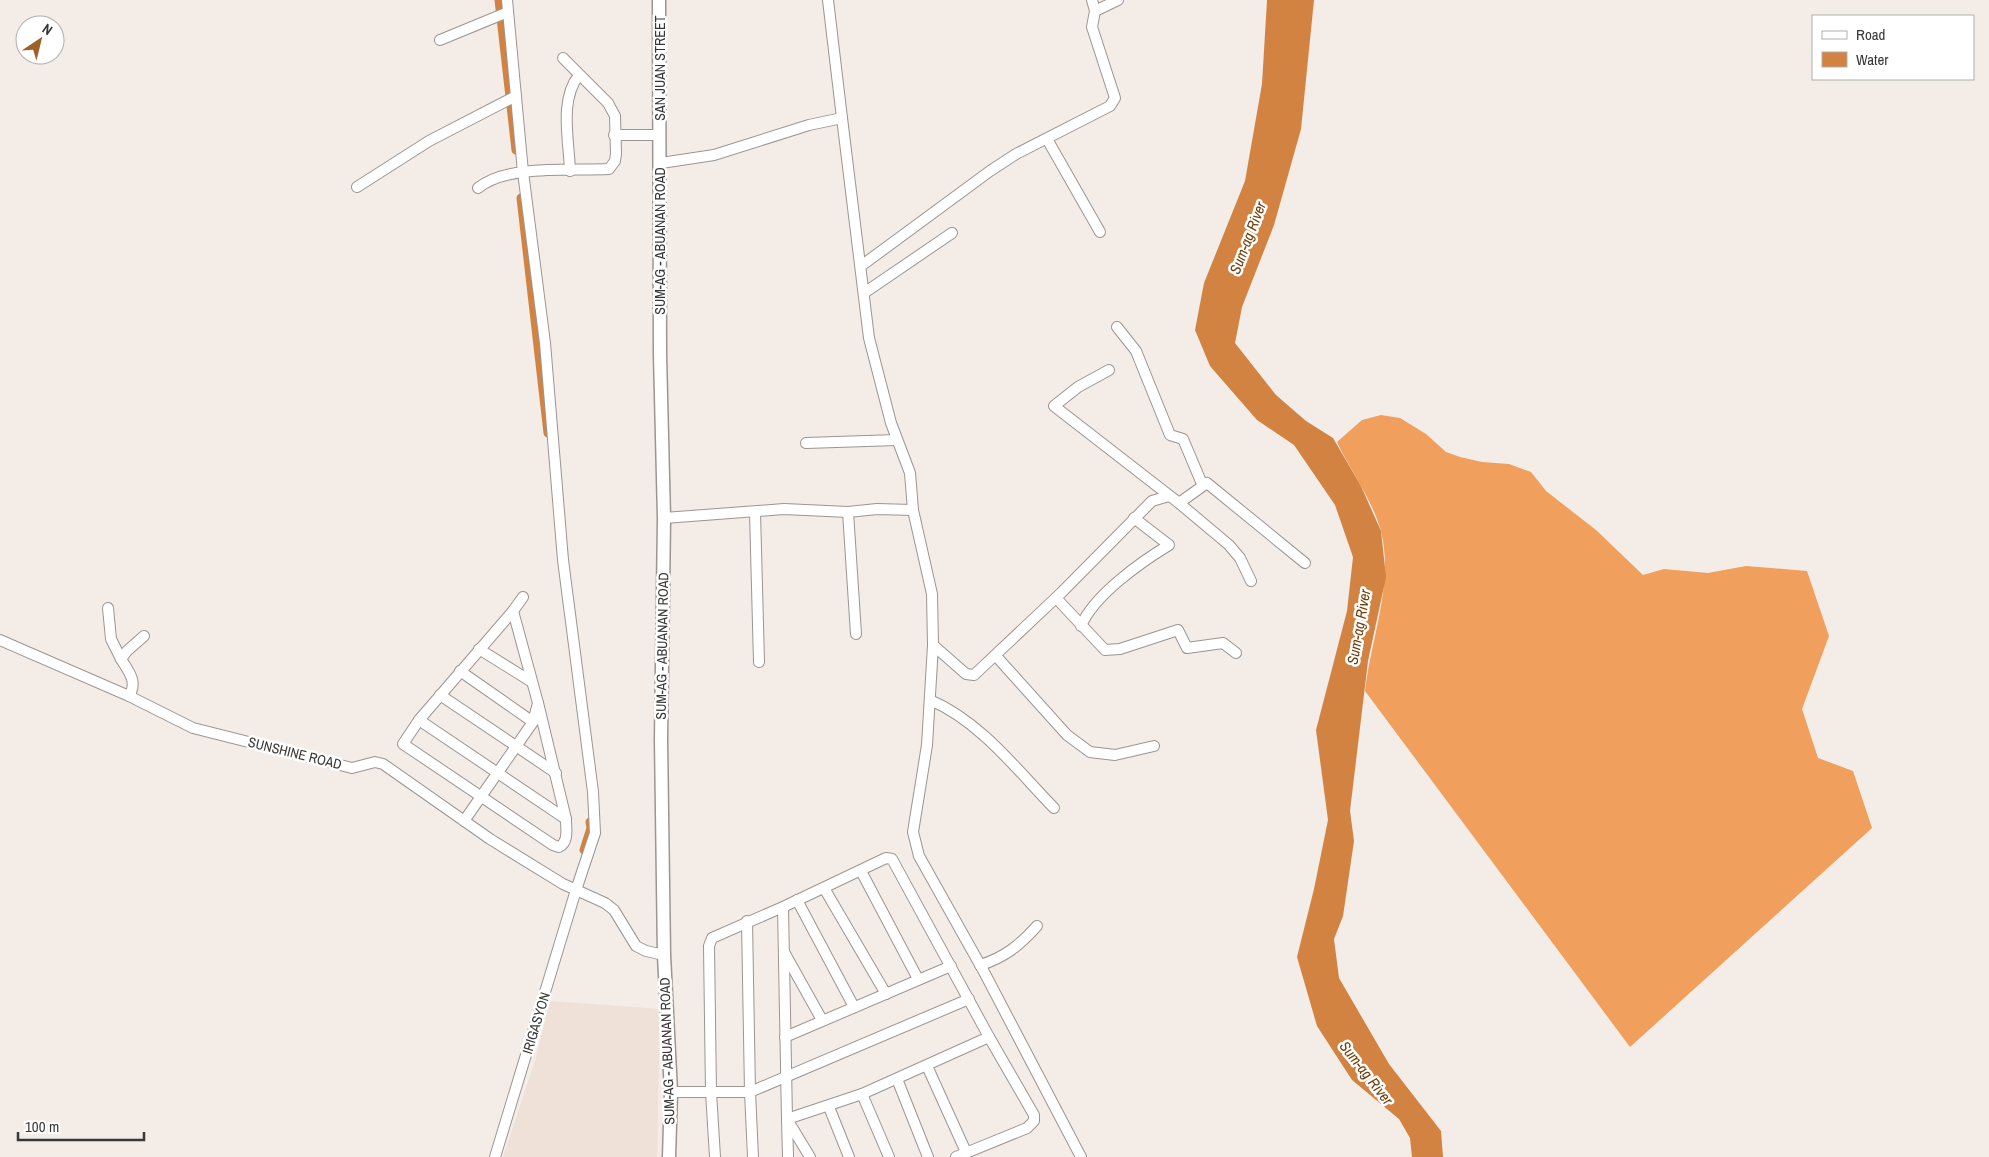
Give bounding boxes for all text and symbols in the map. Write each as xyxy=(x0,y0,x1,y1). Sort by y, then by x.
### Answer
north arrow xyxy=(15,15,65,65)
street label: SAN JUAN STREET xyxy=(651,15,669,121)
legend xyxy=(1812,15,1974,80)
text: N xyxy=(39,20,56,39)
text: Road xyxy=(1856,24,1885,45)
text: Water xyxy=(1856,49,1888,70)
street label: SUM-AG - ABUANAN ROAD xyxy=(651,167,669,315)
water label: Sum-ag River xyxy=(1224,198,1271,277)
street label: SUM-AG - ABUANAN ROAD xyxy=(652,572,672,720)
water label: Sum-ag River xyxy=(1342,587,1376,666)
street label: SUNSHINE ROAD xyxy=(246,733,344,773)
street label: SUM-AG - ABUANAN ROAD xyxy=(655,977,679,1125)
street label: IRIGASYON xyxy=(518,990,554,1056)
water label: Sum-ag River xyxy=(1335,1036,1399,1110)
scale bar xyxy=(18,1110,144,1142)
text: 100 m xyxy=(25,1116,59,1137)

